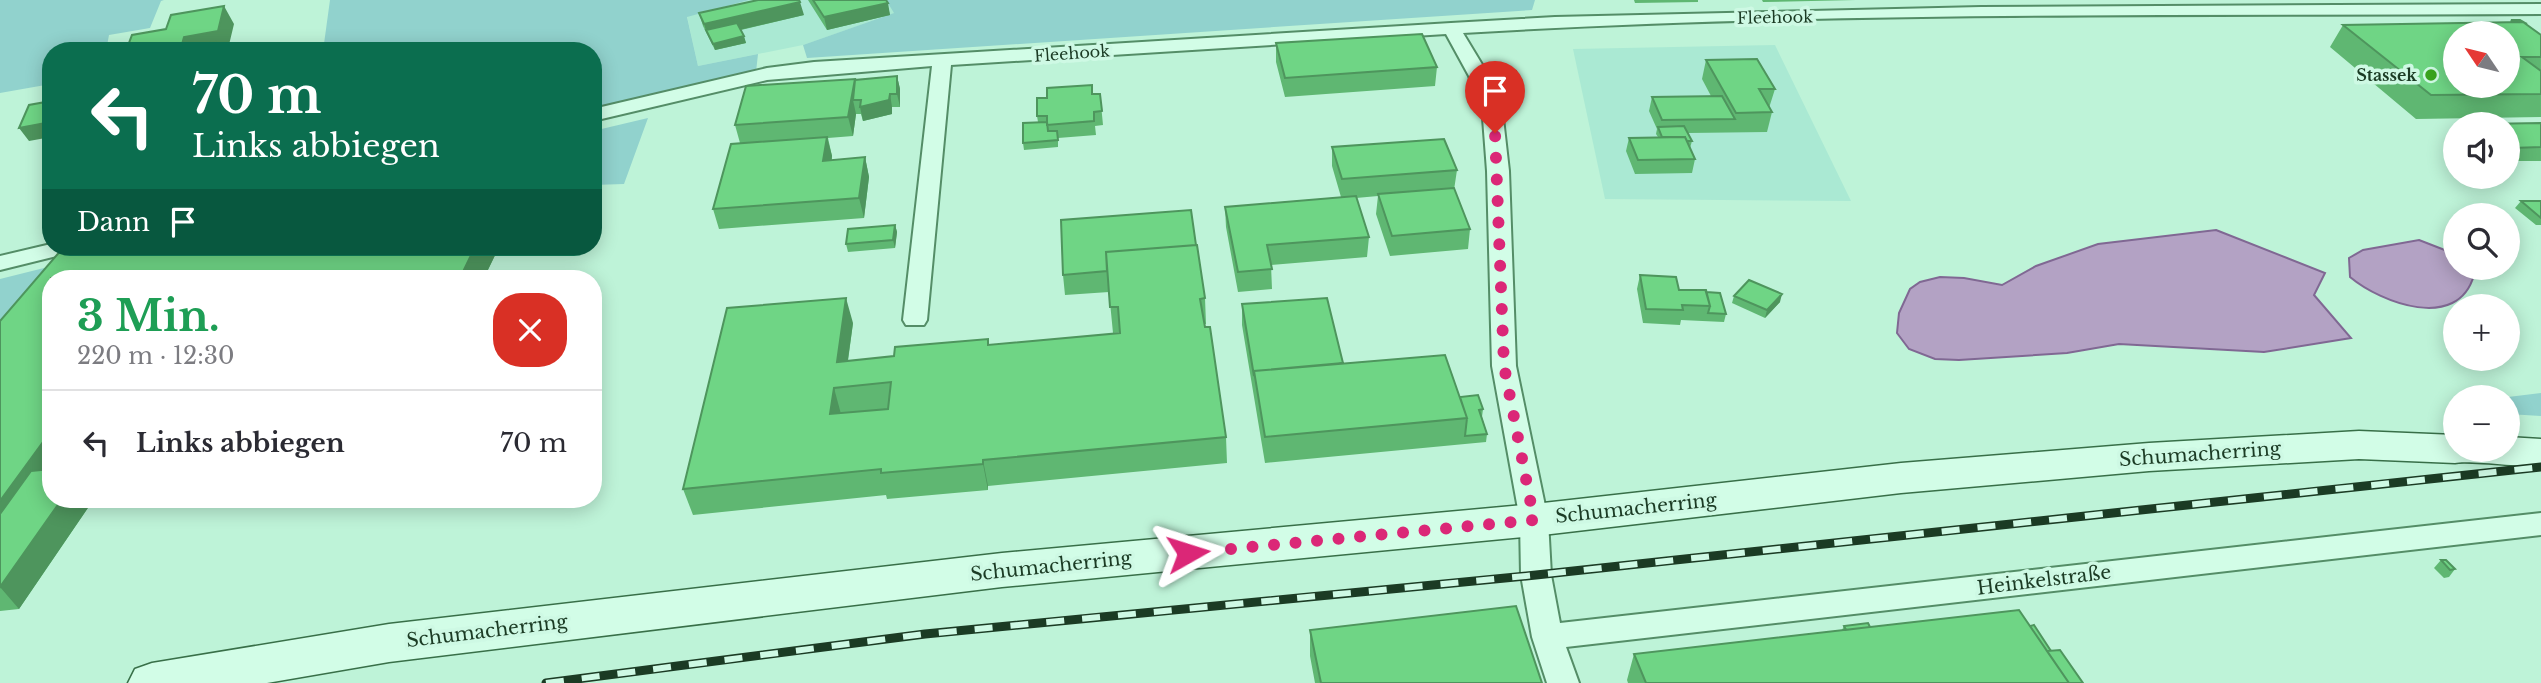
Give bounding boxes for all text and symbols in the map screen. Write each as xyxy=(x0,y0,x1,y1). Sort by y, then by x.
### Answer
street label: Fleehook xyxy=(1737,6,1813,28)
north arrow xyxy=(2443,21,2520,98)
map controls xyxy=(2443,21,2520,462)
street label: Fleehook xyxy=(1033,40,1111,66)
pin xyxy=(1465,61,1525,133)
text: 70 m xyxy=(192,65,322,126)
place label: Stassek xyxy=(2356,65,2417,85)
marker: Stassek xyxy=(2423,67,2439,83)
icon: left xyxy=(77,70,168,161)
icon: arrive xyxy=(1476,72,1514,110)
button: sound xyxy=(2443,112,2520,189)
text: Links abbiegen xyxy=(192,126,440,166)
icon: arrive xyxy=(164,203,202,241)
button: search xyxy=(2443,203,2520,280)
text: Dann xyxy=(77,206,150,238)
text: 3 Min. xyxy=(77,290,220,342)
button: close xyxy=(493,293,567,367)
button: + xyxy=(2443,294,2520,371)
text: 220 m · 12:30 xyxy=(77,342,234,370)
button: − xyxy=(2443,385,2520,462)
icon: left xyxy=(77,424,115,462)
text: Links abbiegen xyxy=(136,427,345,459)
text: 70 m xyxy=(500,427,567,459)
street label: Schumacherring xyxy=(2118,437,2282,471)
street label: Schumacherring xyxy=(1554,488,1719,528)
position arrow xyxy=(1151,516,1225,590)
street label: Schumacherring xyxy=(969,546,1134,586)
street label: Heinkelstraße xyxy=(1976,560,2112,600)
street label: Schumacherring xyxy=(405,610,570,652)

